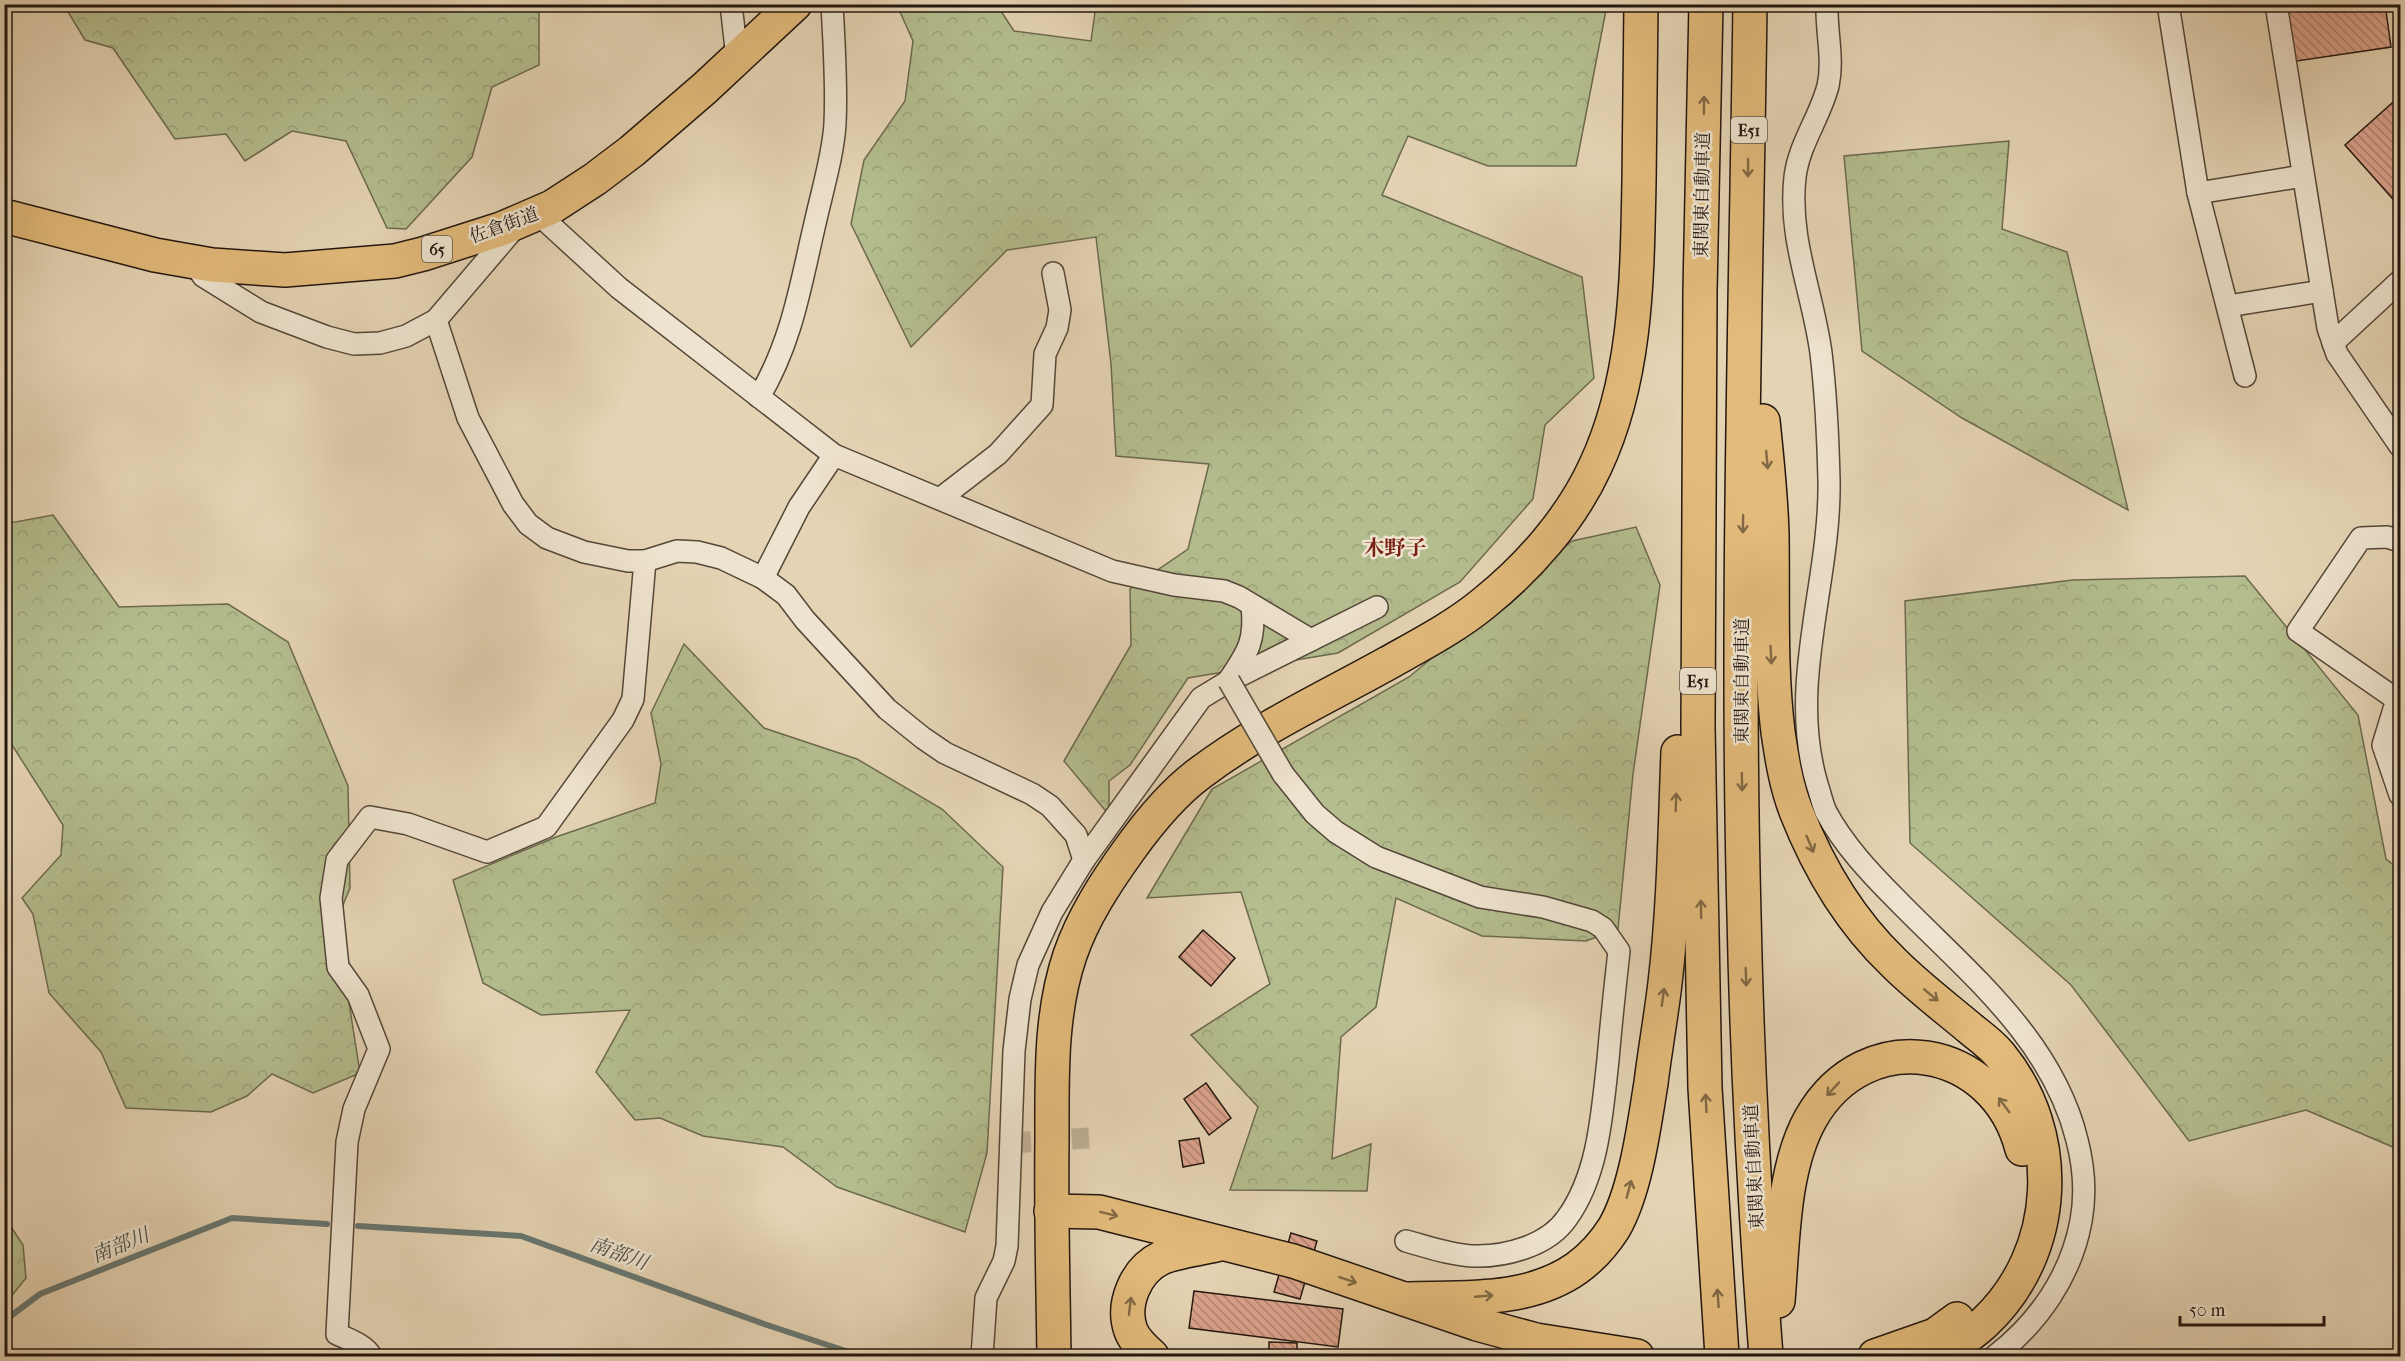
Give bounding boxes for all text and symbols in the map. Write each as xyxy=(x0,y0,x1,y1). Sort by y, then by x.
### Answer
one-way arrow xyxy=(1699,95,1710,115)
road number: E51 xyxy=(1731,117,1767,143)
street label: 東関東自動車道 xyxy=(1691,132,1714,258)
one-way arrow xyxy=(1742,157,1754,177)
street label: 佐倉街道 xyxy=(467,203,542,248)
road number: 65 xyxy=(422,236,452,262)
one-way arrow xyxy=(1762,449,1773,469)
one-way arrow xyxy=(1737,513,1749,533)
district label: 木野子 xyxy=(1364,536,1427,560)
street label: 東関東自動車道 xyxy=(1732,618,1753,744)
one-way arrow xyxy=(1766,644,1777,664)
road number: E51 xyxy=(1680,668,1716,694)
one-way arrow xyxy=(1736,771,1748,791)
one-way arrow xyxy=(1670,793,1681,813)
one-way arrow xyxy=(1805,835,1816,853)
one-way arrow xyxy=(1695,899,1707,919)
one-way arrow xyxy=(1740,966,1751,986)
one-way arrow xyxy=(1657,987,1668,1007)
one-way arrow xyxy=(1923,988,1939,1001)
one-way arrow xyxy=(1826,1081,1840,1096)
one-way arrow xyxy=(1701,1094,1712,1114)
one-way arrow xyxy=(1997,1098,2010,1114)
street label: 東関東自動車道 xyxy=(1741,1104,1768,1230)
one-way arrow xyxy=(1624,1179,1635,1198)
one-way arrow xyxy=(1100,1209,1119,1221)
water label: 南部川 xyxy=(88,1223,154,1267)
water label: 南部川 xyxy=(587,1232,653,1275)
one-way arrow xyxy=(1338,1275,1357,1286)
one-way arrow xyxy=(1712,1289,1723,1309)
scale bar xyxy=(2180,1289,2324,1327)
one-way arrow xyxy=(1474,1290,1494,1301)
one-way arrow xyxy=(1125,1296,1136,1316)
text: 50 m xyxy=(2189,1300,2226,1321)

